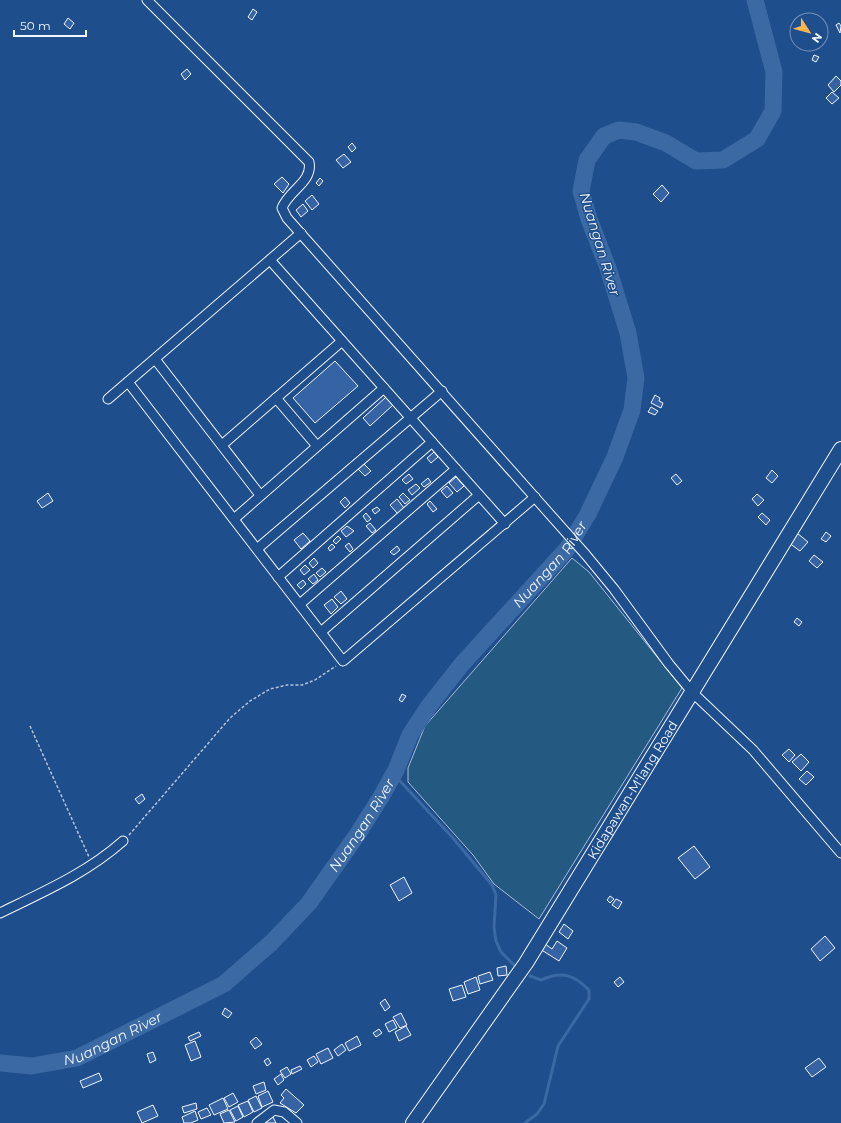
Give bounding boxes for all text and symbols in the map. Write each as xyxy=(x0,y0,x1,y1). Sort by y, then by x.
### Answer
scale bar xyxy=(14,12,86,38)
north arrow xyxy=(789,12,829,52)
text: 50 m xyxy=(20,18,51,33)
text: N xyxy=(809,30,825,46)
water label: Nuangan River xyxy=(576,190,624,298)
water label: Nuangan River xyxy=(509,517,591,611)
street label: Kidapawan-M'lang Road xyxy=(584,718,681,862)
water label: Nuangan River xyxy=(325,775,399,875)
water label: Nuangan River xyxy=(62,1008,165,1069)

